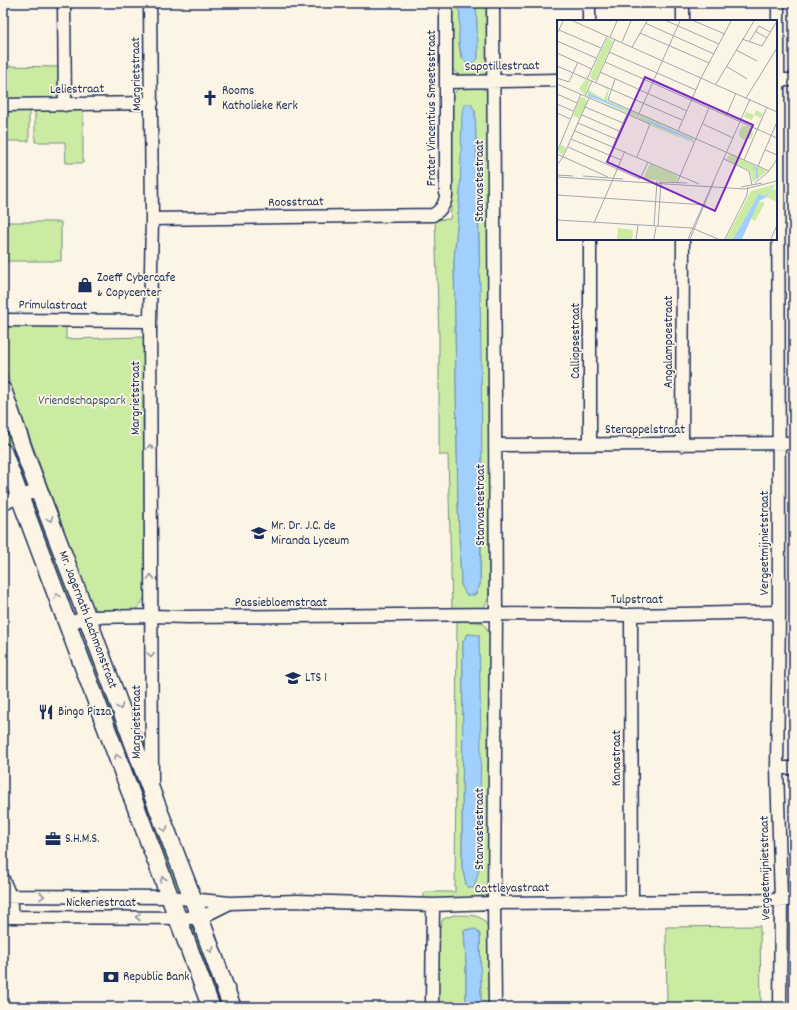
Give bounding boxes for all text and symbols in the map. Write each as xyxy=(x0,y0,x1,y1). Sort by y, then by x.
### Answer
inset map xyxy=(557,20,777,240)
street label: Frater Vincentius Smeetsstraat xyxy=(423,30,442,186)
street label: Margrietstraat xyxy=(127,37,147,111)
street label: Sapotillestraat xyxy=(464,57,540,77)
street label: Leliestraat xyxy=(50,80,105,100)
place label: Rooms Katholieke Kerk xyxy=(222,82,298,116)
church icon: Rooms Katholieke Kerk xyxy=(201,89,219,107)
street label: Stanvastestraat xyxy=(471,140,490,222)
street label: Roosstraat xyxy=(268,193,324,213)
place label: Zoeff Cybercafe & Copycenter xyxy=(97,269,176,303)
shop icon: Zoeff Cybercafe & Copycenter xyxy=(76,276,94,294)
street label: Primulastraat xyxy=(18,296,88,316)
street label: Angalampoestraat xyxy=(660,296,679,388)
street label: Calliopsestraat xyxy=(567,303,586,379)
street label: Margrietstraat xyxy=(127,361,146,435)
park label: Vriendschapspark xyxy=(38,392,126,411)
street label: Sterappelstraat xyxy=(605,421,685,440)
one-way arrow xyxy=(146,444,154,450)
street label: Stanvastestraat xyxy=(472,464,491,546)
street label: Vergeetmijnietstraat xyxy=(756,491,775,595)
one-way arrow xyxy=(45,516,53,523)
place label: Mr. Dr. J.C. de Miranda Lyceum xyxy=(271,517,349,551)
school or university icon: Mr. Dr. J.C. de Miranda Lyceum xyxy=(250,524,268,542)
street label: Mr. Jagernath Lachmonstraat xyxy=(53,548,122,692)
one-way arrow xyxy=(147,574,155,580)
street label: Tulpstraat xyxy=(611,591,663,610)
one-way arrow xyxy=(53,593,61,600)
street label: Passiebloemstraat xyxy=(235,594,327,613)
one-way arrow xyxy=(147,652,155,658)
school or university icon: LTS 1 xyxy=(284,669,302,687)
place label: LTS 1 xyxy=(305,669,327,688)
street label: Margrietstraat xyxy=(128,685,147,759)
restaurant icon: Bingo Pizza xyxy=(37,703,55,721)
place label: Bingo Pizza xyxy=(58,703,112,722)
one-way arrow xyxy=(115,703,124,710)
street label: Kanastraat xyxy=(608,730,627,786)
one-way arrow xyxy=(114,754,122,761)
street label: Stanvastestraat xyxy=(471,788,490,870)
street label: Vergeetmijnietstraat xyxy=(756,815,776,920)
one-way arrow xyxy=(161,825,169,832)
office icon: S.H.M.S. xyxy=(44,830,62,848)
place label: S.H.M.S. xyxy=(65,830,99,849)
one-way arrow xyxy=(160,875,168,882)
street label: Cattleyastraat xyxy=(475,879,550,899)
one-way arrow xyxy=(39,892,45,900)
street label: Nickeriestraat xyxy=(66,894,136,913)
one-way arrow xyxy=(135,913,141,921)
one-way arrow xyxy=(207,947,215,954)
bank icon: Republic Bank xyxy=(102,968,120,986)
place label: Republic Bank xyxy=(123,968,190,987)

